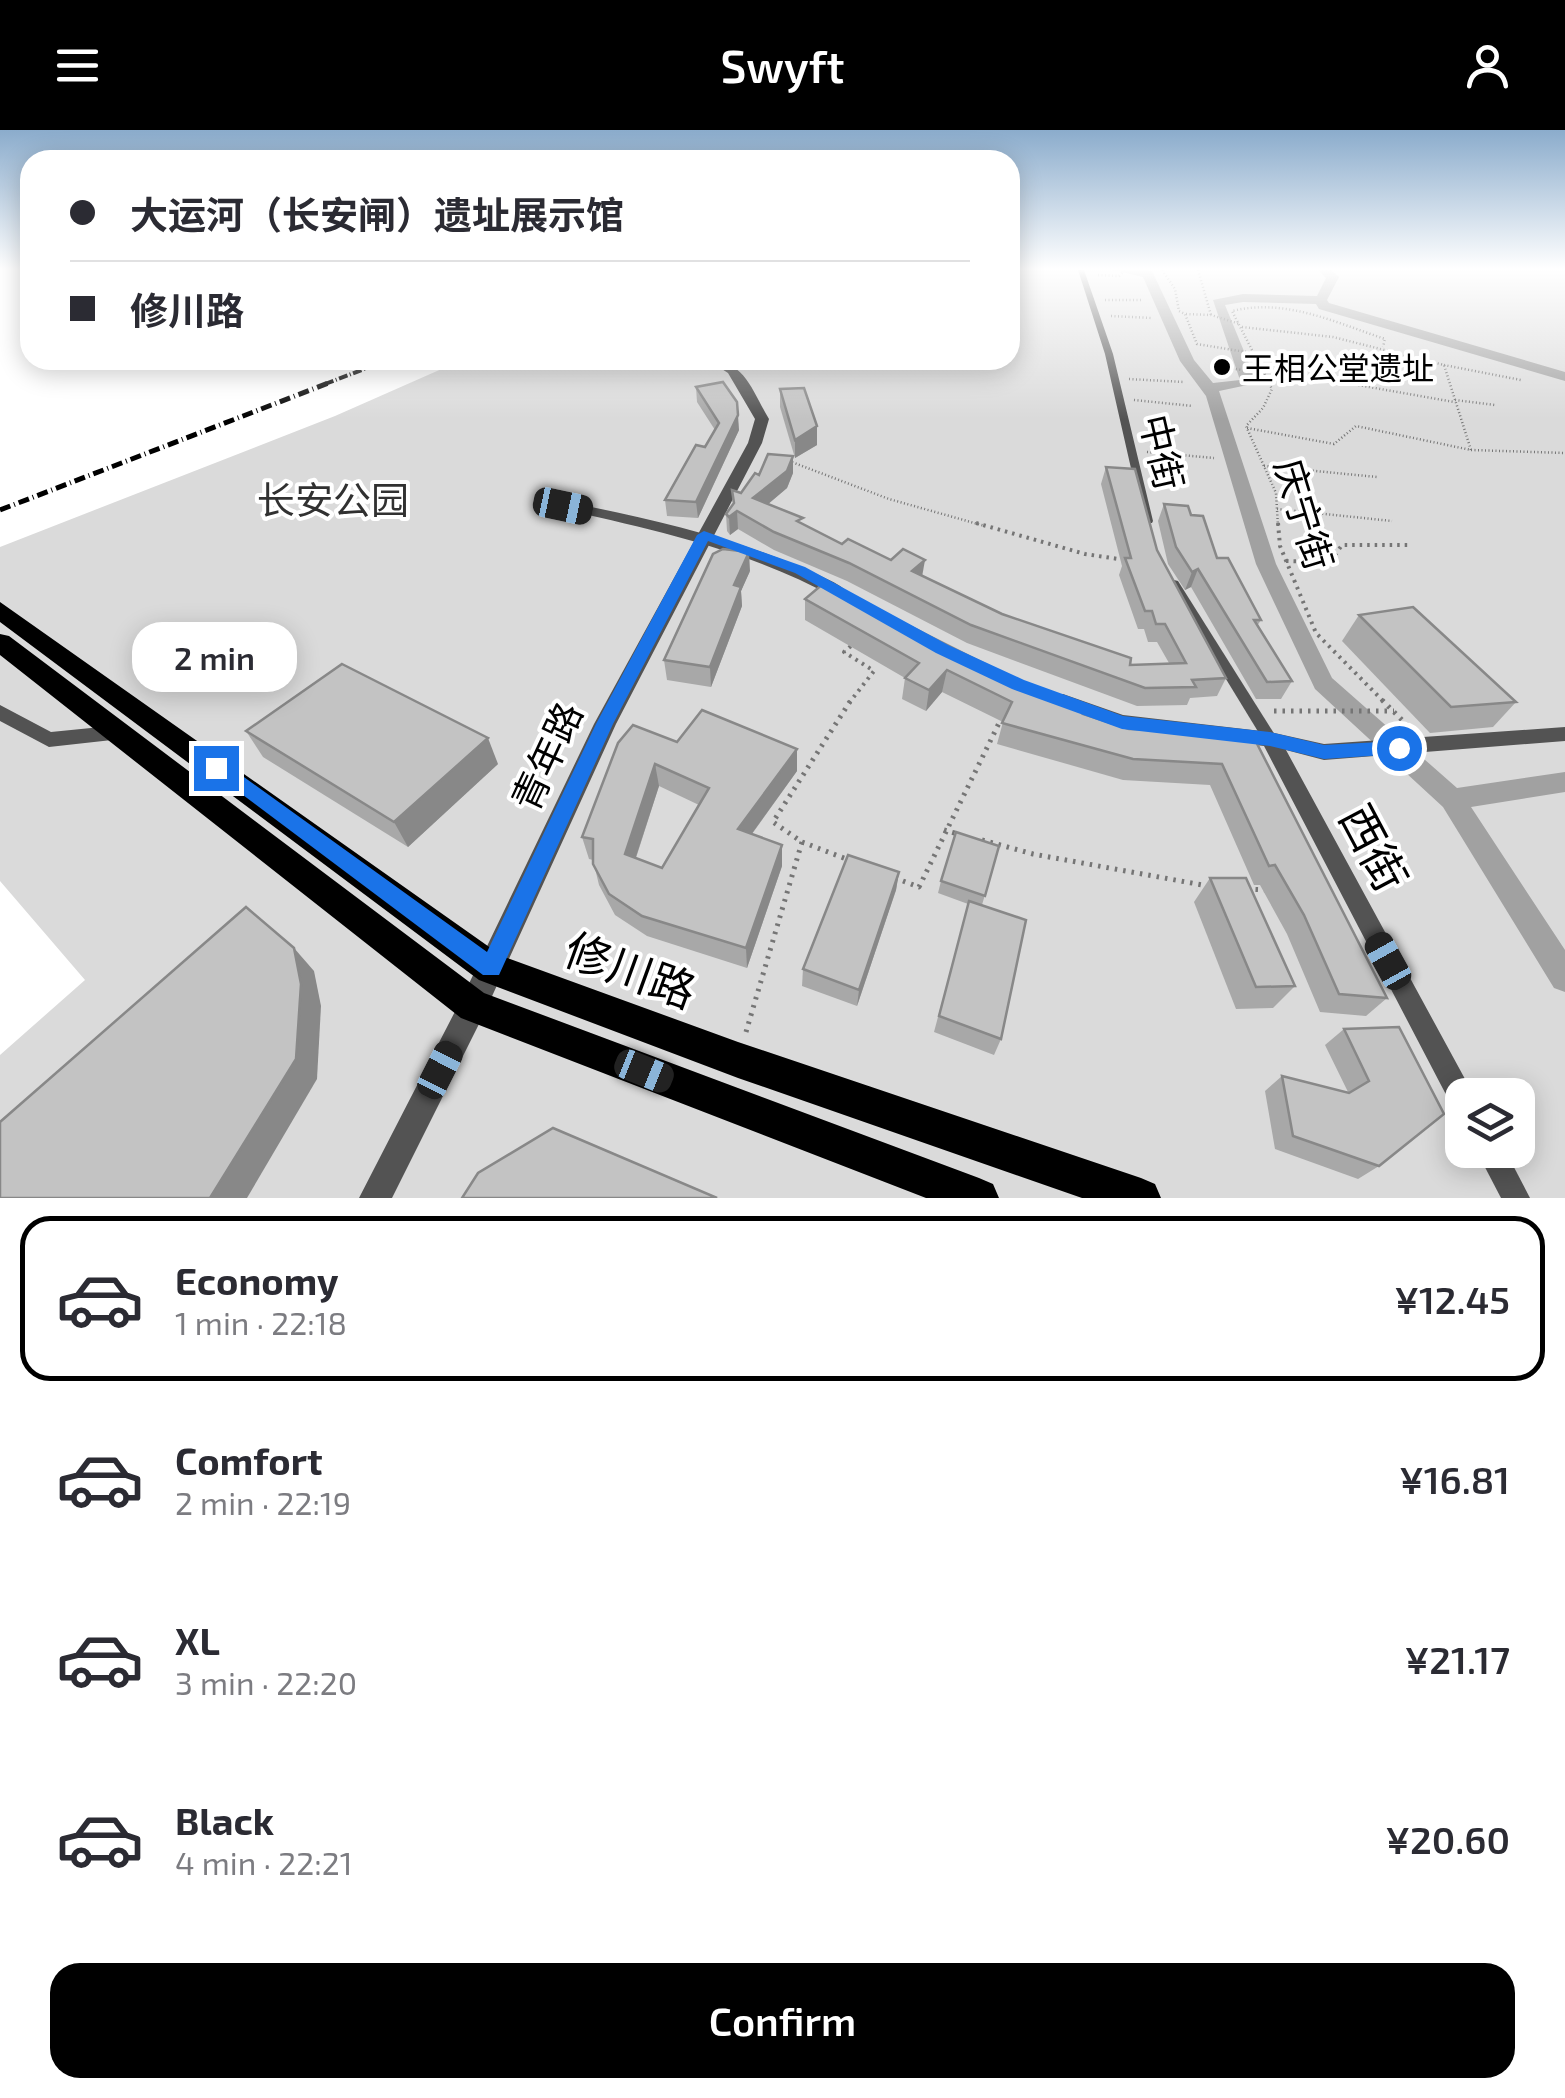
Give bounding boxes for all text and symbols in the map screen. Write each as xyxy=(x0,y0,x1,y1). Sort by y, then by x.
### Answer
icon: menu xyxy=(50,38,105,93)
text: Swyft xyxy=(721,38,844,92)
icon: person xyxy=(1460,38,1515,93)
text: 大运河（长安闸）遗址展示馆 xyxy=(130,191,624,237)
text: 修川路 xyxy=(130,287,244,333)
place label: 王相公堂遗址 xyxy=(1242,348,1434,386)
marker: 王相公堂遗址 xyxy=(1211,356,1233,378)
street label: 中街 xyxy=(1132,410,1194,494)
street label: 庆宁街 xyxy=(1266,453,1344,575)
park label: 长安公园 xyxy=(257,476,409,522)
car xyxy=(531,485,595,527)
callout: 2 min xyxy=(134,623,298,693)
text: 2 min xyxy=(174,638,255,676)
street label: 青年路 xyxy=(501,695,591,817)
route start xyxy=(1377,726,1422,771)
route end xyxy=(194,746,239,791)
street label: 西街 xyxy=(1330,795,1420,899)
street label: 修川路 xyxy=(558,921,704,1017)
car xyxy=(1360,927,1416,995)
car xyxy=(413,1036,467,1104)
car xyxy=(611,1046,677,1096)
map controls xyxy=(1445,1078,1535,1168)
button: layers xyxy=(1445,1078,1535,1168)
icon: car xyxy=(55,1254,145,1344)
text: Economy xyxy=(175,1257,339,1303)
text: ¥12.45 xyxy=(1394,1276,1510,1322)
text: 1 min · 22:18 xyxy=(175,1303,347,1341)
icon: car xyxy=(55,1434,145,1524)
text: Comfort xyxy=(175,1437,323,1483)
text: ¥16.81 xyxy=(1399,1456,1510,1502)
text: 2 min · 22:19 xyxy=(175,1483,351,1521)
icon: car xyxy=(55,1614,145,1704)
text: XL xyxy=(175,1617,220,1663)
text: ¥21.17 xyxy=(1405,1636,1510,1682)
text: 3 min · 22:20 xyxy=(175,1663,357,1701)
icon: car xyxy=(55,1794,145,1884)
text: Black xyxy=(175,1797,274,1843)
text: ¥20.60 xyxy=(1386,1816,1510,1862)
text: 4 min · 22:21 xyxy=(175,1843,352,1881)
button: Confirm xyxy=(50,1963,1515,2078)

